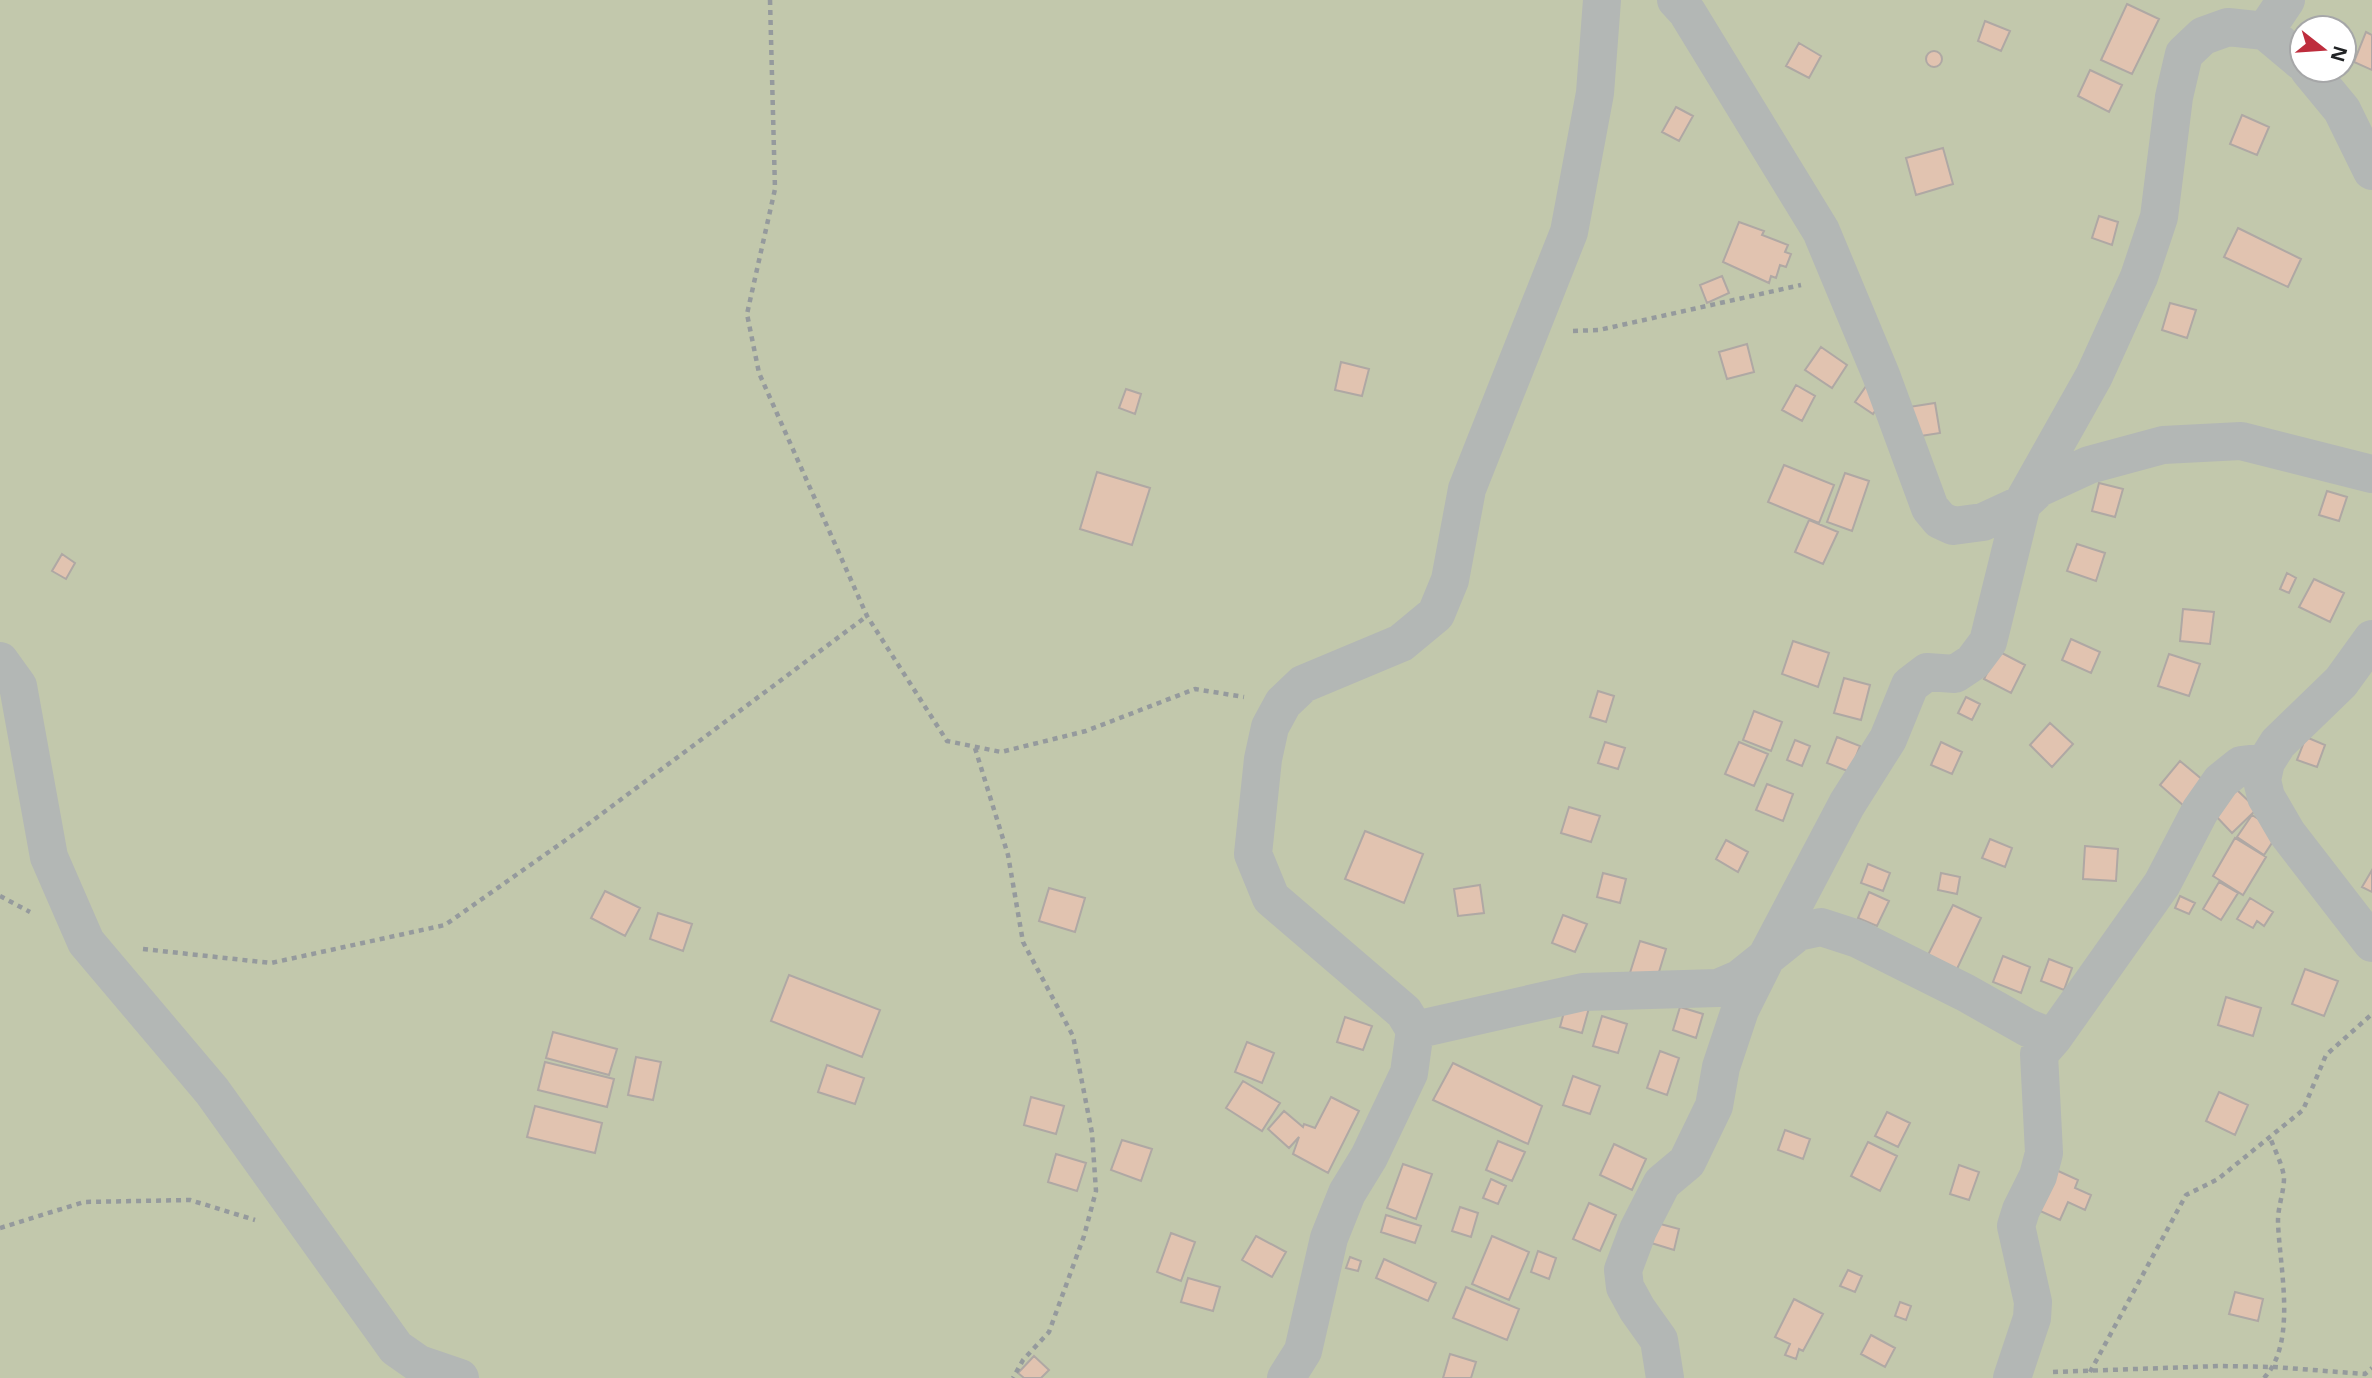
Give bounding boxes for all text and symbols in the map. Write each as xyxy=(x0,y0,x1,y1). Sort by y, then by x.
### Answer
north arrow xyxy=(2288,14,2358,84)
text: N xyxy=(2325,43,2354,65)

